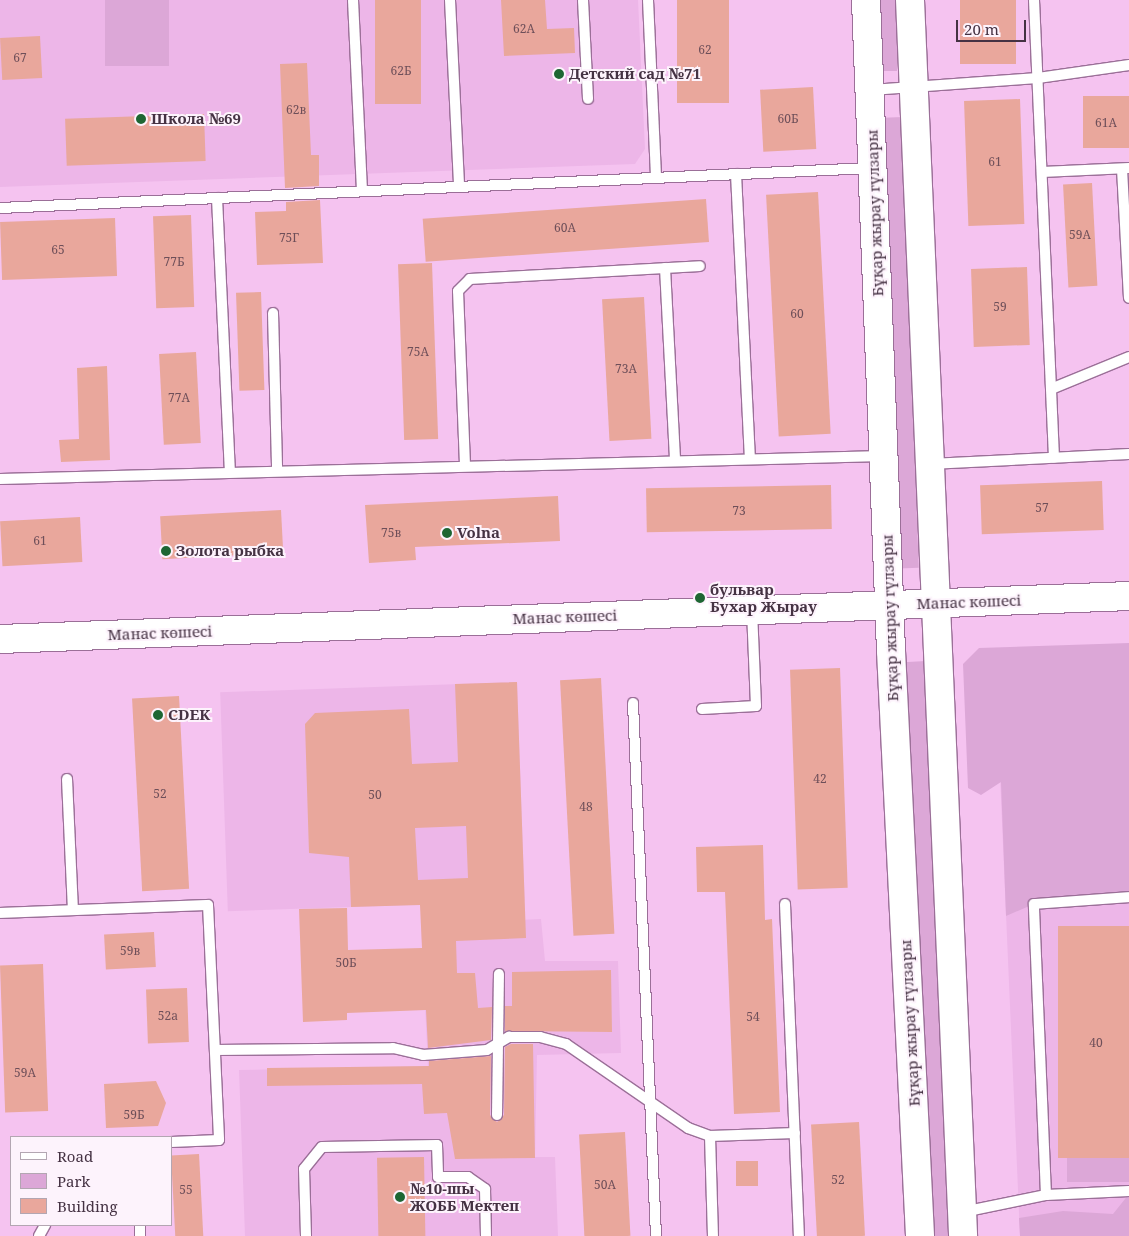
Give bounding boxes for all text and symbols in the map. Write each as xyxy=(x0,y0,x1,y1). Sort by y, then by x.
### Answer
scale bar xyxy=(959,10,1029,42)
text: 20 m xyxy=(964,19,999,39)
house number: 62А xyxy=(513,22,535,36)
house number: 62 xyxy=(698,43,712,57)
house number: 67 xyxy=(13,51,27,65)
house number: 62Б xyxy=(391,64,411,78)
place label: Детский сад №71 xyxy=(569,65,701,83)
marker: Детский сад №71 xyxy=(553,68,565,80)
house number: 62в xyxy=(286,103,306,117)
place label: Школа №69 xyxy=(151,110,241,128)
house number: 60Б xyxy=(778,112,798,126)
marker: Школа №69 xyxy=(135,113,147,125)
house number: 61А xyxy=(1095,116,1117,130)
street label: Бұқар жырау гүлзары xyxy=(863,129,887,297)
house number: 61 xyxy=(988,155,1002,169)
house number: 60А xyxy=(554,221,576,235)
house number: 59А xyxy=(1069,228,1091,242)
house number: 75Г xyxy=(279,231,299,245)
house number: 65 xyxy=(51,243,65,257)
house number: 77Б xyxy=(164,255,184,269)
house number: 59 xyxy=(993,300,1007,314)
house number: 60 xyxy=(790,307,804,321)
house number: 75А xyxy=(407,345,429,359)
house number: 73А xyxy=(615,362,637,376)
house number: 77А xyxy=(168,391,190,405)
house number: 57 xyxy=(1035,501,1049,515)
house number: 73 xyxy=(732,504,746,518)
place label: Volna xyxy=(457,524,500,542)
house number: 75в xyxy=(381,526,401,540)
marker: Volna xyxy=(441,527,453,539)
house number: 61 xyxy=(33,534,47,548)
street label: Бұқар жырау гүлзары xyxy=(878,534,902,702)
place label: Золота рыбка xyxy=(176,542,284,560)
marker: Золота рыбка xyxy=(160,545,172,557)
place label: бульвар Бухар Жырау xyxy=(710,580,817,615)
street label: Манас көшесі xyxy=(916,591,1022,613)
marker: бульвар Бухар Жырау xyxy=(694,592,706,604)
street label: Манас көшесі xyxy=(512,606,618,628)
street label: Манас көшесі xyxy=(107,622,213,644)
place label: CDEK xyxy=(168,706,210,724)
marker: CDEK xyxy=(152,709,164,721)
house number: 42 xyxy=(813,772,827,786)
house number: 52 xyxy=(153,787,167,801)
house number: 50 xyxy=(368,788,382,802)
house number: 48 xyxy=(579,800,593,814)
street label: Бұқар жырау гүлзары xyxy=(897,939,923,1107)
house number: 59в xyxy=(120,944,140,958)
house number: 50Б xyxy=(336,956,356,970)
house number: 52а xyxy=(158,1009,178,1023)
house number: 54 xyxy=(746,1010,760,1024)
house number: 40 xyxy=(1089,1036,1103,1050)
house number: 59А xyxy=(14,1066,36,1080)
house number: 59Б xyxy=(124,1108,144,1122)
legend xyxy=(10,1136,172,1226)
text: Road xyxy=(57,1146,93,1166)
text: Park xyxy=(57,1171,90,1191)
house number: 52 xyxy=(831,1173,845,1187)
house number: 50А xyxy=(594,1178,616,1192)
place label: №10-шы ЖОББ Мектеп xyxy=(410,1179,519,1214)
house number: 55 xyxy=(179,1183,193,1197)
marker: №10-шы ЖОББ Мектеп xyxy=(394,1191,406,1203)
text: Building xyxy=(57,1196,118,1216)

